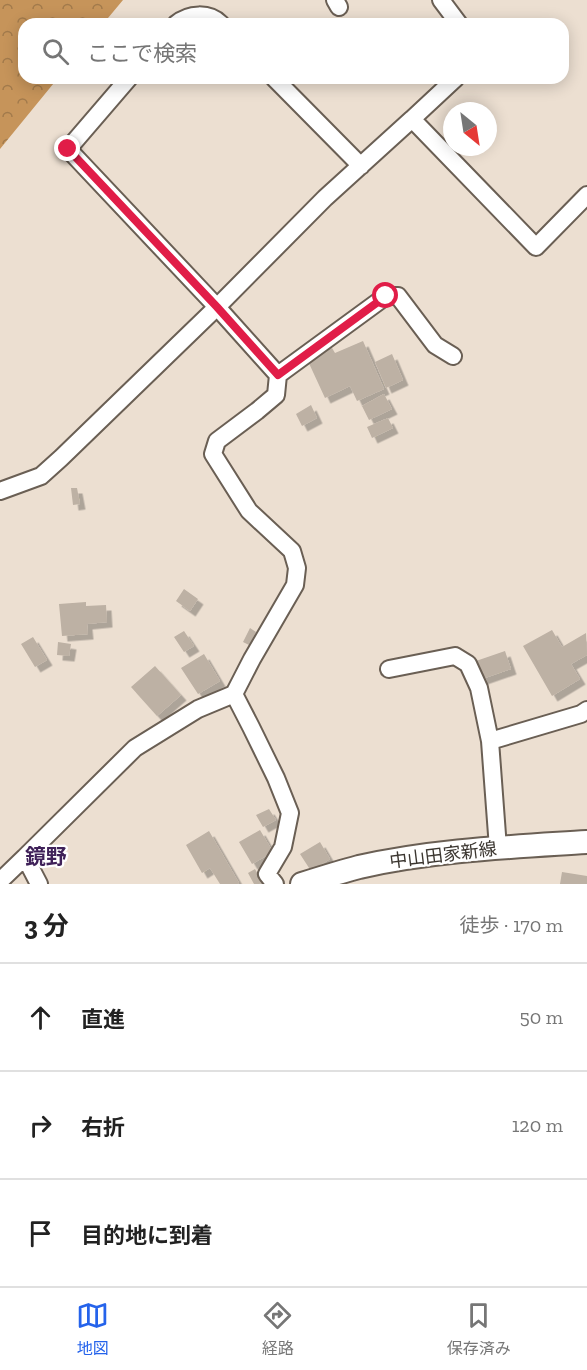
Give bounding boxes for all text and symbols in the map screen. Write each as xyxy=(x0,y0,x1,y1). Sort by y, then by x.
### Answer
search box xyxy=(18,18,569,84)
icon: search xyxy=(39,35,72,68)
text: ここで検索 xyxy=(87,40,197,67)
north arrow xyxy=(443,102,497,156)
route end xyxy=(54,135,80,161)
route start xyxy=(372,282,398,308)
street label: 中山田家新線 xyxy=(388,838,498,872)
district label: 鏡野 xyxy=(25,844,67,869)
text: 3 分 xyxy=(24,910,69,942)
text: 徒歩 · 170 m xyxy=(459,913,563,937)
icon: ahead xyxy=(24,1001,57,1034)
text: 50 m xyxy=(519,1005,563,1029)
text: 直進 xyxy=(81,1006,125,1033)
icon: right xyxy=(24,1109,57,1142)
text: 120 m xyxy=(512,1113,563,1137)
text: 右折 xyxy=(81,1114,125,1141)
icon: arrive xyxy=(24,1217,57,1250)
text: 目的地に到着 xyxy=(81,1222,213,1249)
tab: 地図 xyxy=(76,1299,109,1359)
tab: 経路 xyxy=(261,1299,294,1359)
tab: 保存済み xyxy=(447,1299,511,1359)

